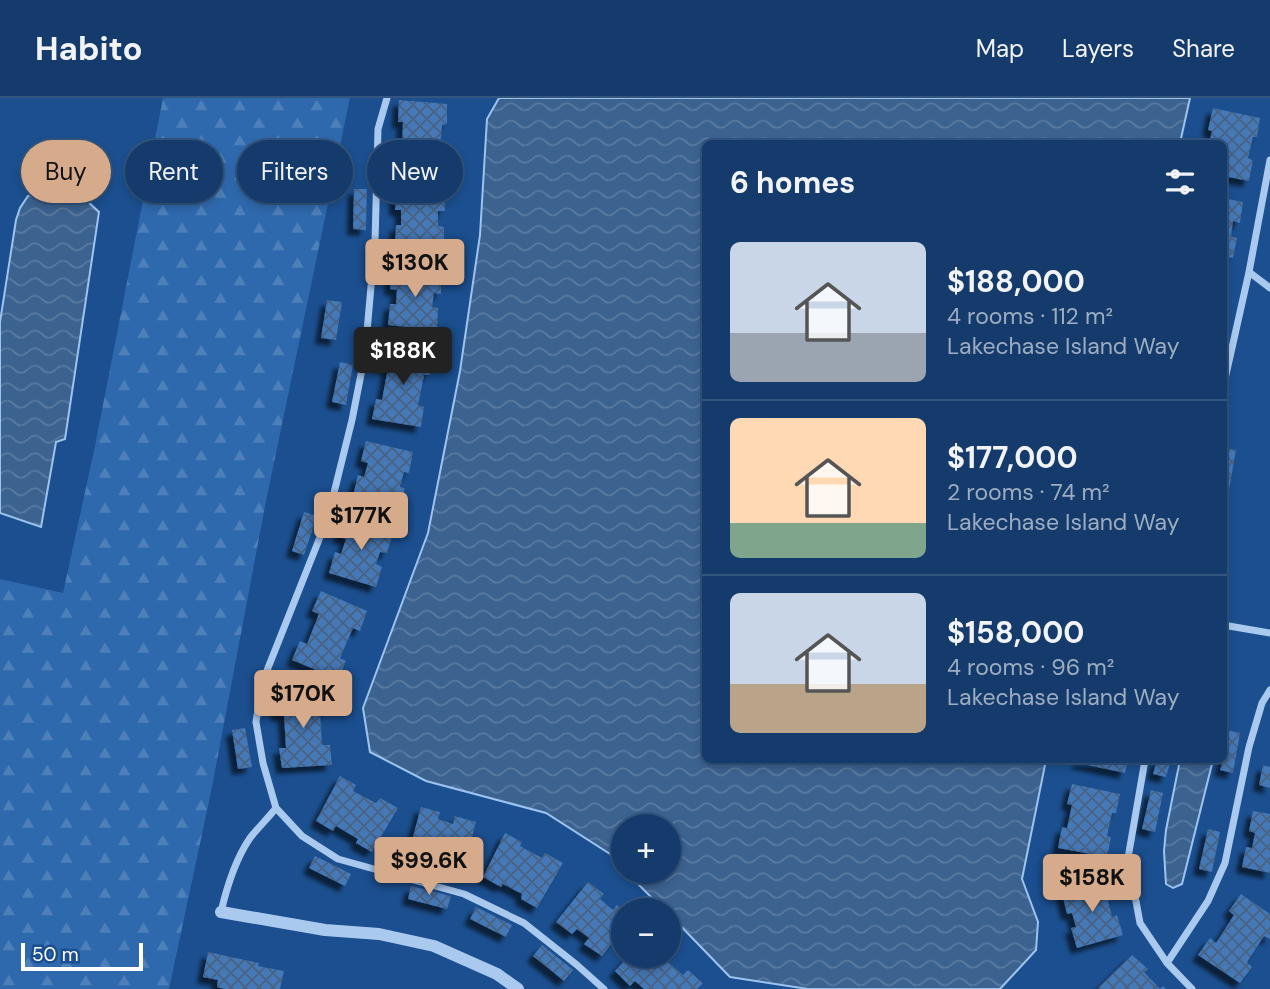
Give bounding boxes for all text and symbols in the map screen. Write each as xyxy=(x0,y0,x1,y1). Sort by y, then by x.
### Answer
text: Habito xyxy=(35,27,143,70)
text: Map xyxy=(976,33,1024,64)
text: Layers xyxy=(1062,33,1134,64)
text: Share xyxy=(1172,33,1235,64)
chip: Buy xyxy=(21,140,111,203)
chip: Rent xyxy=(125,140,223,203)
chip: Filters xyxy=(237,140,353,203)
chip: New xyxy=(367,140,463,203)
text: 6 homes xyxy=(730,163,855,202)
icon: filters xyxy=(1161,163,1199,201)
pin: $130K xyxy=(366,240,464,299)
text: $130K xyxy=(381,247,449,277)
text: $188,000 xyxy=(947,262,1085,301)
icon: home xyxy=(786,270,870,354)
text: 4 rooms · 112 m² xyxy=(947,301,1113,331)
pin: $188K xyxy=(354,328,452,387)
text: Lakechase Island Way xyxy=(947,331,1179,361)
text: $188K xyxy=(370,335,436,365)
text: $177,000 xyxy=(947,438,1078,477)
icon: home xyxy=(786,446,870,530)
text: 2 rooms · 74 m² xyxy=(947,477,1110,507)
pin: $177K xyxy=(312,492,410,552)
text: $177K xyxy=(330,500,392,530)
text: Lakechase Island Way xyxy=(947,507,1179,537)
text: $158,000 xyxy=(947,613,1084,652)
icon: home xyxy=(786,621,870,705)
text: 4 rooms · 96 m² xyxy=(947,652,1114,682)
pin: $170K xyxy=(254,670,352,730)
text: $170K xyxy=(270,678,336,708)
text: Lakechase Island Way xyxy=(947,682,1179,712)
map controls xyxy=(611,814,681,968)
button: + xyxy=(611,814,681,884)
pin: $99.6K xyxy=(372,838,486,897)
text: $99.6K xyxy=(390,845,468,875)
pin: $158K xyxy=(1043,854,1141,914)
text: $158K xyxy=(1059,862,1125,892)
button: − xyxy=(611,898,681,968)
scale bar xyxy=(21,940,144,972)
text: 50 m xyxy=(32,942,79,967)

